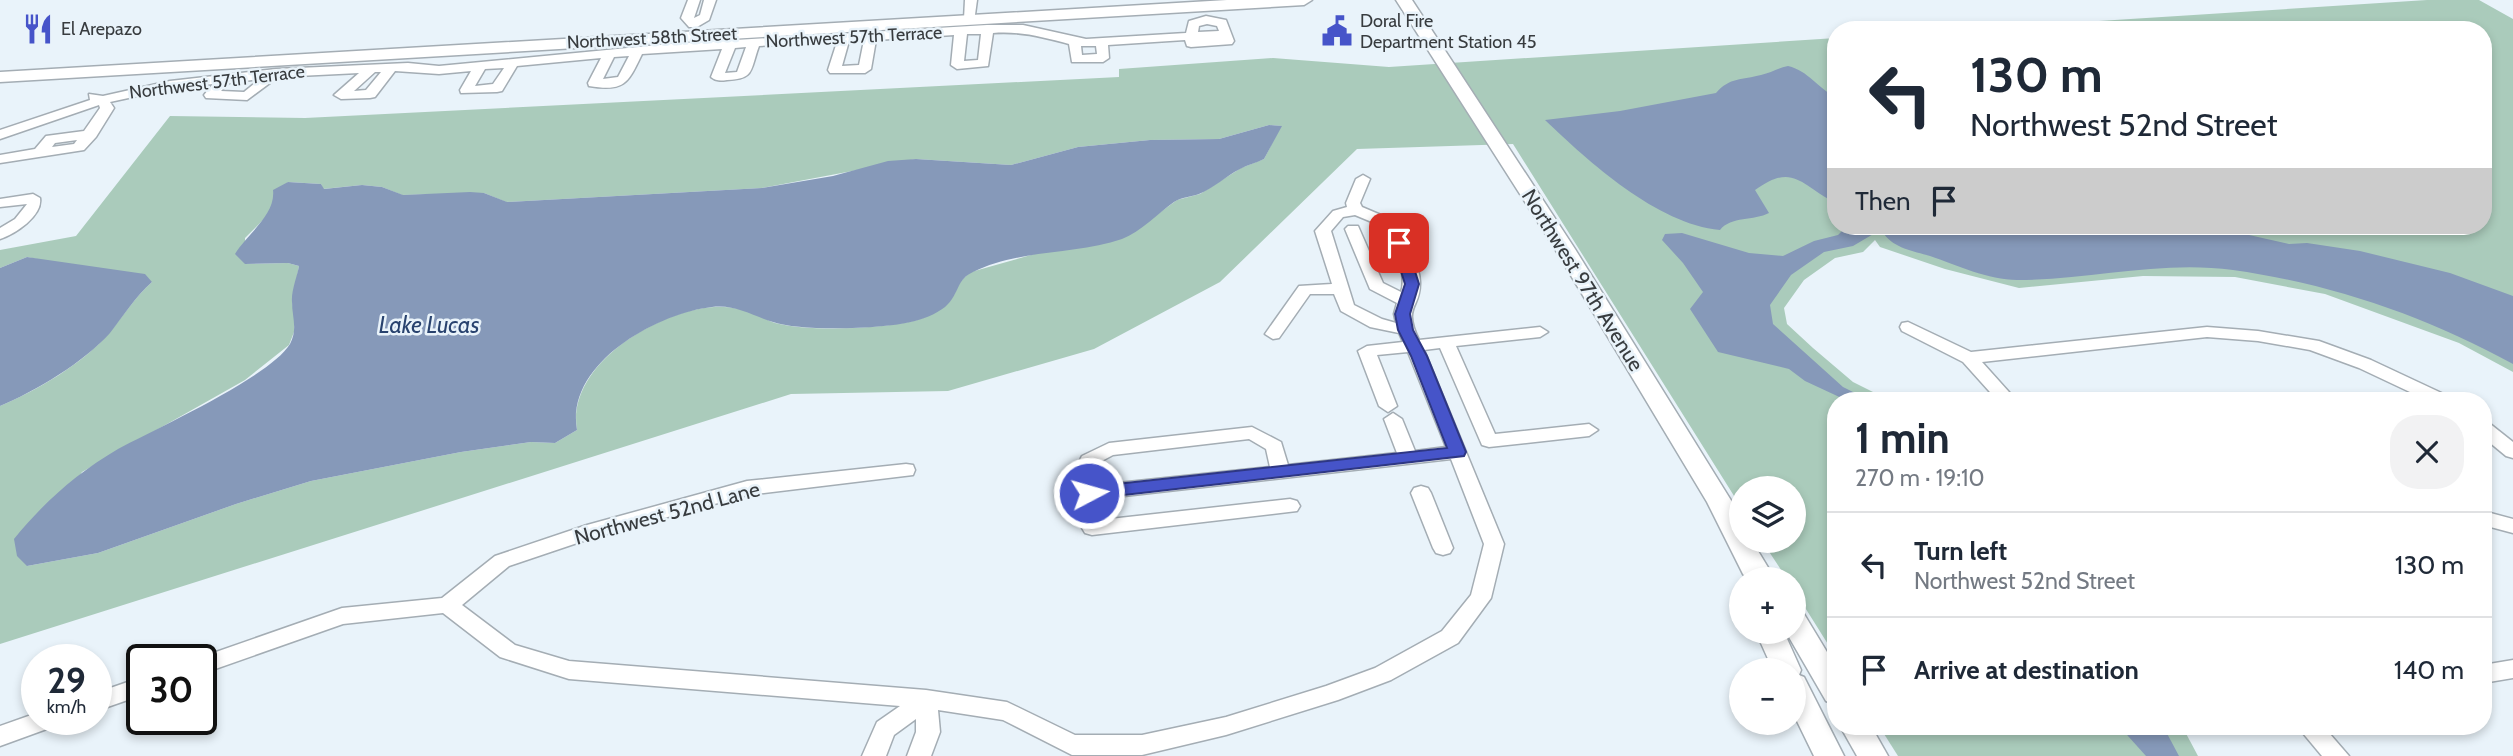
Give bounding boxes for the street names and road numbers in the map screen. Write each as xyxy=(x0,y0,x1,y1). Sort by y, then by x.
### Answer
street label: Northwest 57th Terrace xyxy=(765,21,943,53)
street label: Northwest 58th Street xyxy=(566,23,738,53)
street label: Northwest 57th Terrace xyxy=(128,60,306,104)
street label: Northwest 97th Avenue xyxy=(1517,184,1649,376)
street label: Northwest 52nd Lane xyxy=(572,476,763,550)

